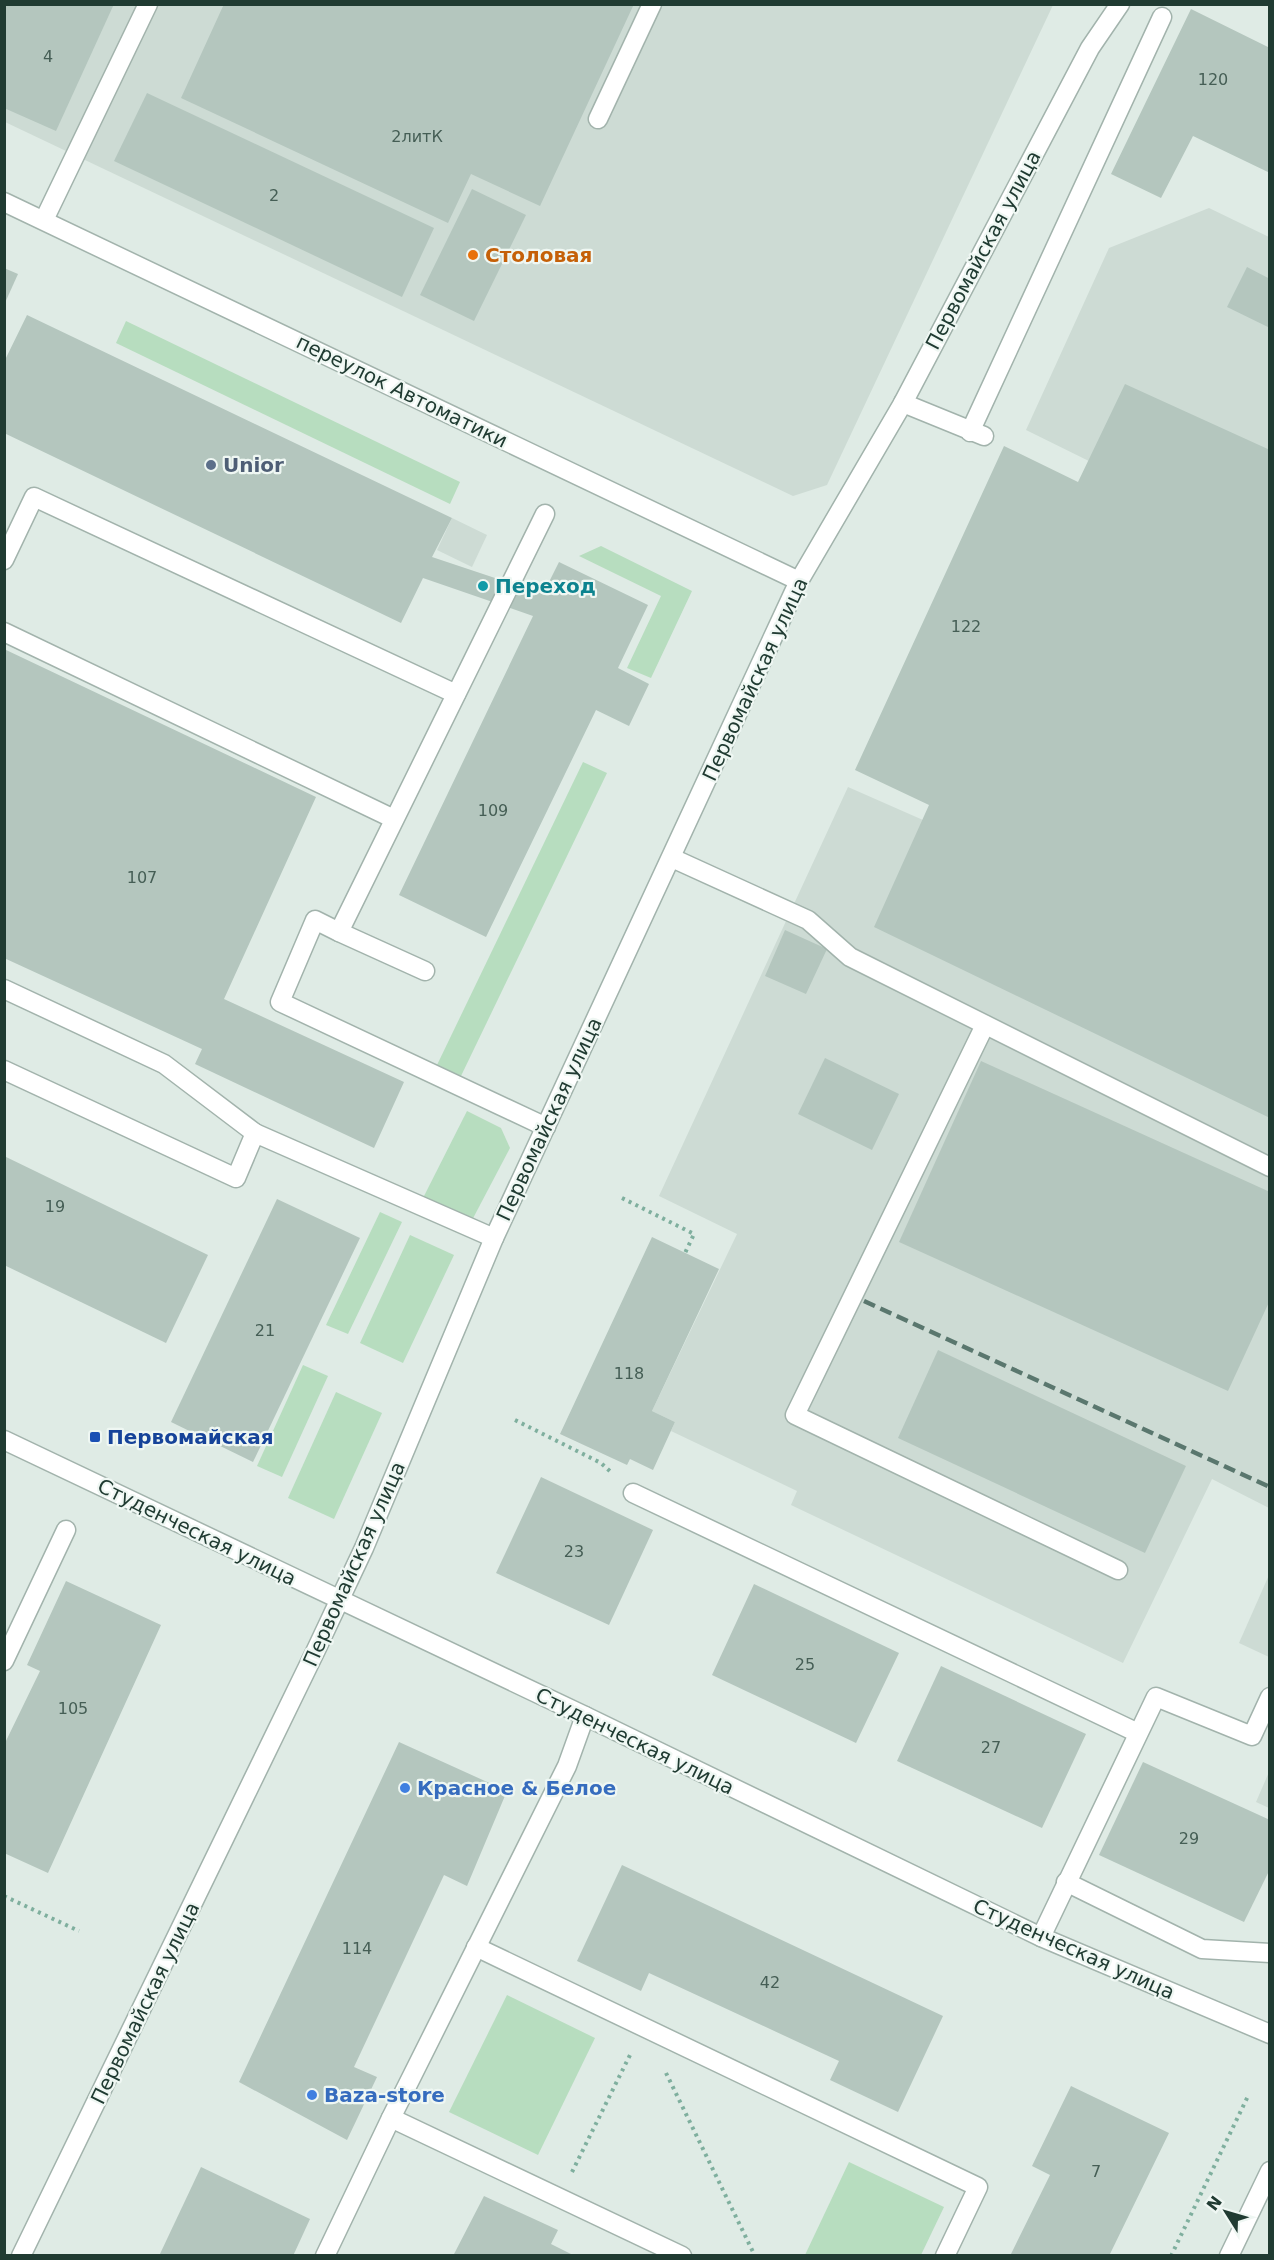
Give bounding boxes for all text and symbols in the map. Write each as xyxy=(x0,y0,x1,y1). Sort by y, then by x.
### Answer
house number: 4 xyxy=(43,47,53,66)
house number: 120 xyxy=(1198,70,1228,89)
house number: 2литК xyxy=(391,127,443,146)
street label: Первомайская улица xyxy=(920,147,1046,353)
house number: 2 xyxy=(269,186,279,205)
place label: Столовая xyxy=(485,243,592,267)
marker: Столовая xyxy=(466,248,480,262)
street label: переулок Автоматики xyxy=(292,329,512,453)
place label: Unior xyxy=(223,453,284,477)
marker: Unior xyxy=(204,458,218,472)
street label: Первомайская улица xyxy=(697,573,813,785)
place label: Переход xyxy=(495,574,596,598)
marker: Переход xyxy=(476,579,490,593)
house number: 122 xyxy=(951,617,981,636)
house number: 109 xyxy=(478,801,508,820)
house number: 107 xyxy=(127,868,157,887)
street label: Первомайская улица xyxy=(491,1013,607,1225)
house number: 19 xyxy=(45,1197,65,1216)
house number: 21 xyxy=(255,1321,275,1340)
house number: 118 xyxy=(614,1364,644,1383)
place label: Первомайская xyxy=(107,1425,274,1449)
marker: Первомайская xyxy=(88,1430,102,1444)
street label: Первомайская улица xyxy=(298,1458,410,1670)
street label: Студенческая улица xyxy=(94,1473,300,1591)
house number: 23 xyxy=(564,1542,584,1561)
house number: 25 xyxy=(795,1655,815,1674)
street label: Студенческая улица xyxy=(532,1682,738,1800)
house number: 105 xyxy=(58,1699,88,1718)
house number: 27 xyxy=(981,1738,1001,1757)
place label: Красное & Белое xyxy=(417,1776,616,1800)
marker: Красное & Белое xyxy=(398,1781,412,1795)
house number: 29 xyxy=(1179,1829,1199,1848)
street label: Студенческая улица xyxy=(970,1894,1178,2004)
street label: Первомайская улица xyxy=(86,1898,204,2108)
house number: 114 xyxy=(342,1939,372,1958)
house number: 42 xyxy=(760,1973,780,1992)
place label: Baza-store xyxy=(324,2083,445,2107)
marker: Baza-store xyxy=(305,2088,319,2102)
house number: 7 xyxy=(1091,2162,1101,2181)
north arrow xyxy=(1196,2182,1256,2242)
text: N xyxy=(1203,2192,1226,2214)

